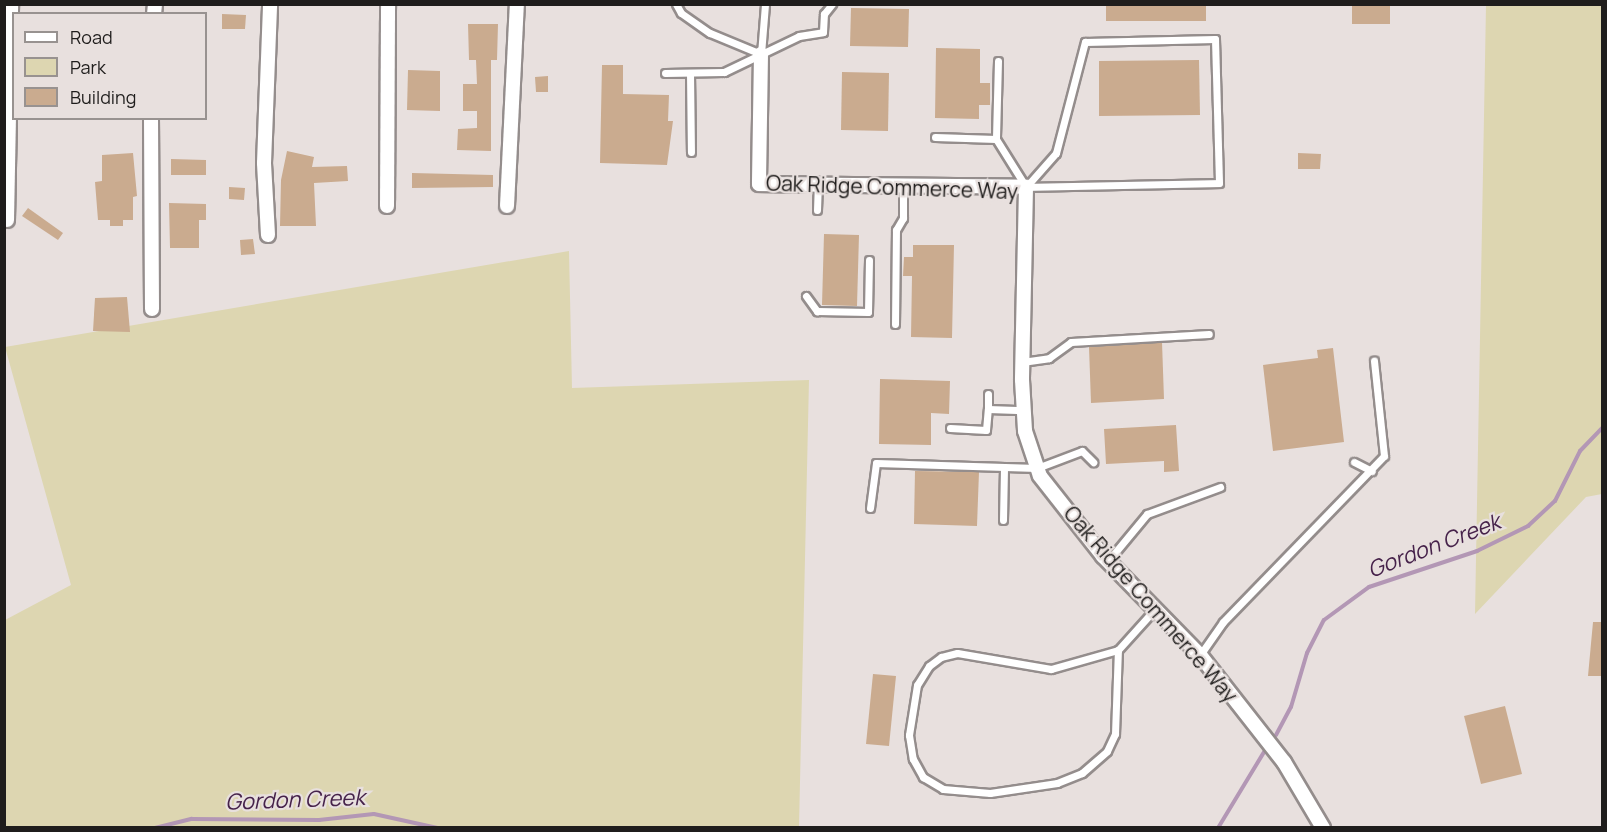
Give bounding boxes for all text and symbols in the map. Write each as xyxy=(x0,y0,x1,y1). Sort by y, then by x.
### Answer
legend xyxy=(12,12,207,120)
text: Road xyxy=(70,25,113,49)
text: Park xyxy=(70,55,106,79)
text: Building xyxy=(70,85,136,109)
street label: Oak Ridge Commerce Way xyxy=(766,170,1018,204)
street label: Oak Ridge Commerce Way xyxy=(1059,501,1243,707)
water label: Gordon Creek xyxy=(1364,509,1504,583)
water label: Gordon Creek xyxy=(225,784,365,816)

